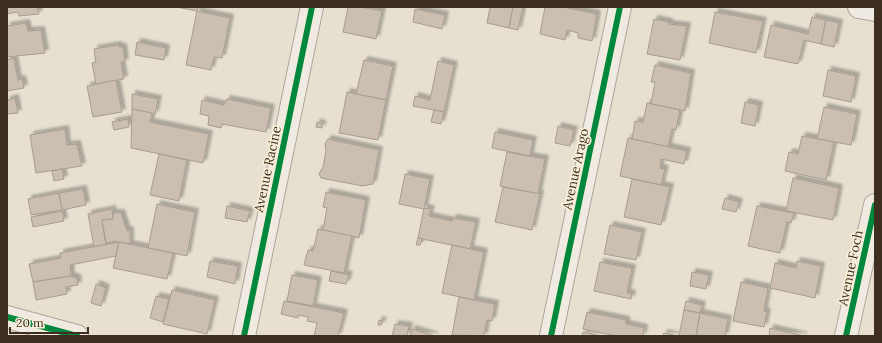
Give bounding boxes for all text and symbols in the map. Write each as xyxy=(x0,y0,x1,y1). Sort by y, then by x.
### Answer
street label: Avenue Racine xyxy=(250,124,285,215)
street label: Avenue Arago xyxy=(558,127,592,212)
street label: Avenue Foch xyxy=(834,229,867,308)
scale bar xyxy=(10,309,88,335)
text: 20 m xyxy=(16,315,44,330)

